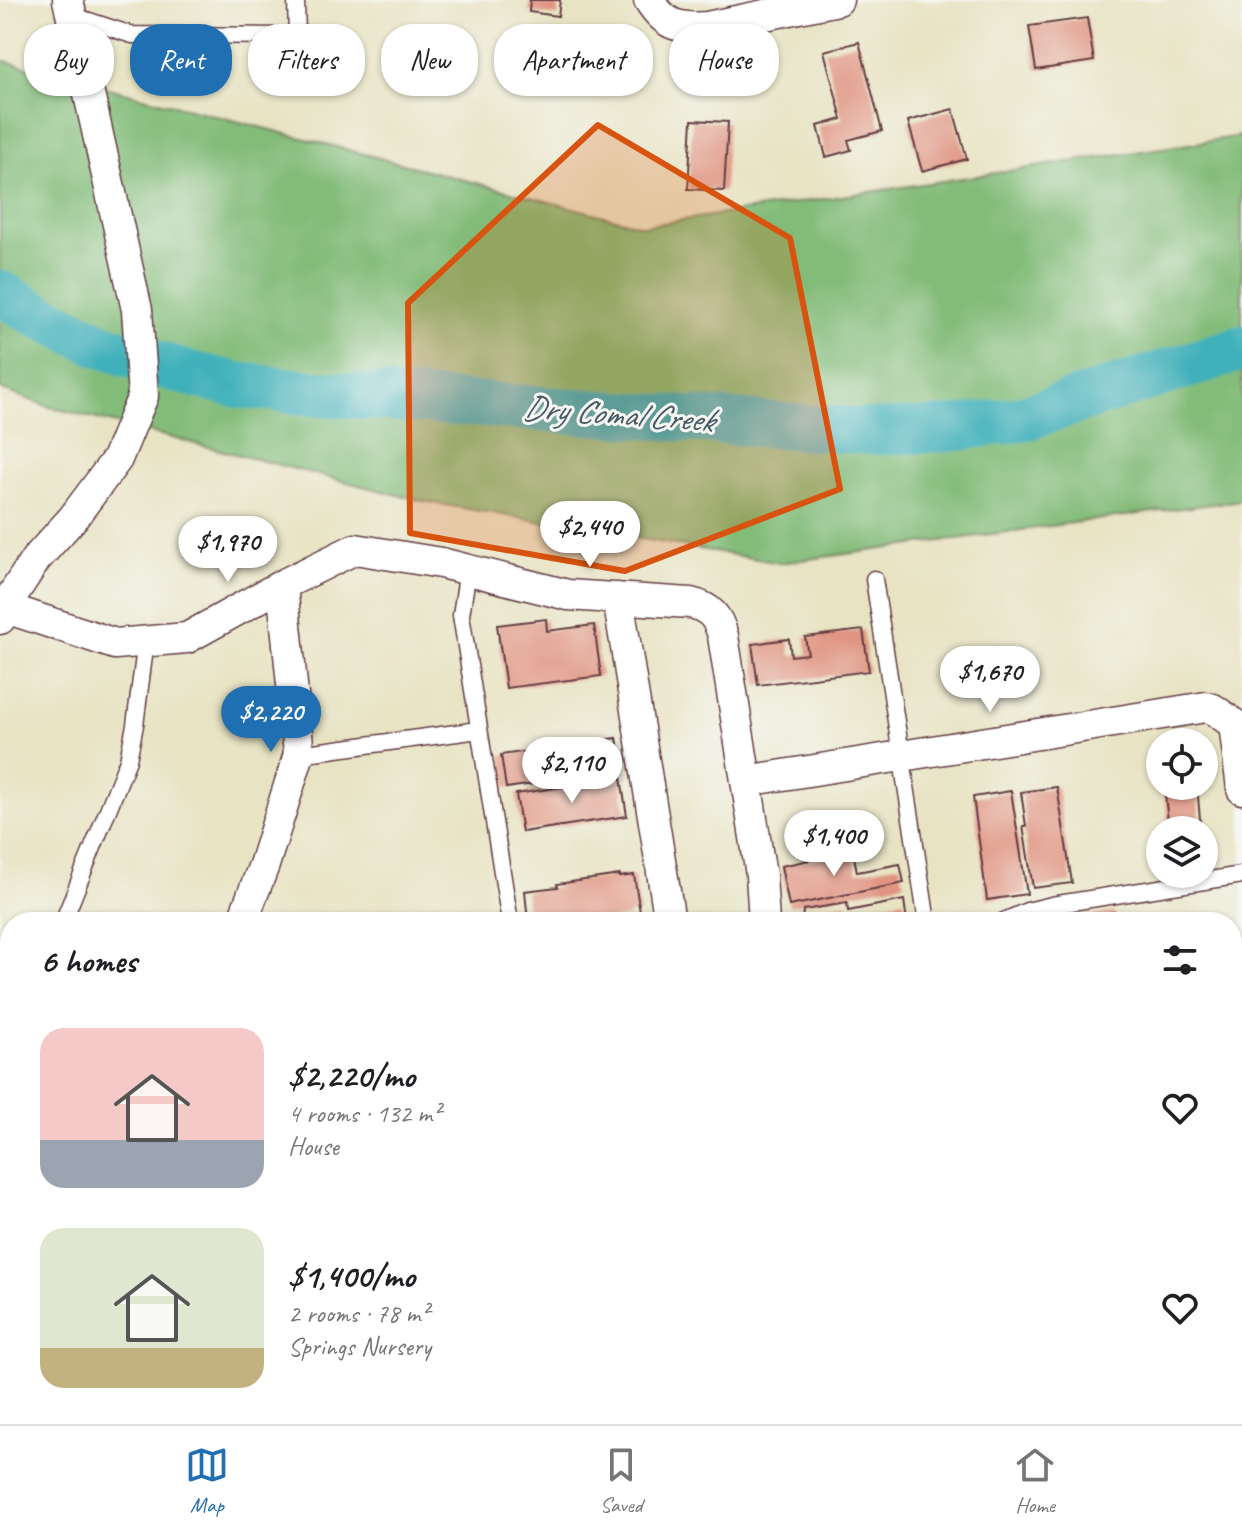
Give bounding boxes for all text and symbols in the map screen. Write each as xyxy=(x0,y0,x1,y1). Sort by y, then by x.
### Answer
chip: Buy xyxy=(24,24,114,96)
chip: Rent xyxy=(130,24,232,96)
chip: Filters xyxy=(248,24,365,96)
chip: New xyxy=(381,24,478,96)
chip: Apartment xyxy=(494,24,653,96)
chip: House xyxy=(669,24,779,96)
water label: Dry Comal Creek xyxy=(522,385,721,442)
pin: $2,440 xyxy=(525,501,655,569)
text: $2,440 xyxy=(558,510,622,543)
pin: $1,970 xyxy=(163,516,293,584)
text: $1,970 xyxy=(196,525,260,558)
pin: $1,670 xyxy=(925,646,1055,714)
text: $1,670 xyxy=(958,655,1022,688)
pin: $2,220 xyxy=(206,686,336,754)
text: $2,220 xyxy=(239,695,303,728)
map controls xyxy=(1146,728,1218,888)
button: locate xyxy=(1146,728,1218,800)
pin: $2,110 xyxy=(507,737,637,805)
text: $2,110 xyxy=(540,746,604,779)
pin: $1,400 xyxy=(769,810,899,878)
button: layers xyxy=(1146,816,1218,888)
text: $1,400 xyxy=(802,819,866,852)
icon: filters xyxy=(1158,938,1202,982)
text: 6 homes xyxy=(40,939,137,982)
text: $2,220/mo xyxy=(288,1054,415,1097)
icon: home xyxy=(104,1060,200,1156)
icon: heart xyxy=(1158,1086,1202,1130)
text: 4 rooms · 132 m² xyxy=(288,1097,440,1130)
text: House xyxy=(288,1130,339,1163)
text: $1,400/mo xyxy=(288,1254,415,1297)
icon: home xyxy=(104,1260,200,1356)
icon: heart xyxy=(1158,1286,1202,1330)
text: 2 rooms · 78 m² xyxy=(288,1297,429,1330)
text: Springs Nursery xyxy=(288,1330,431,1363)
tab: Map xyxy=(185,1443,229,1519)
tab: Saved xyxy=(599,1443,643,1519)
tab: Home xyxy=(1013,1443,1057,1519)

